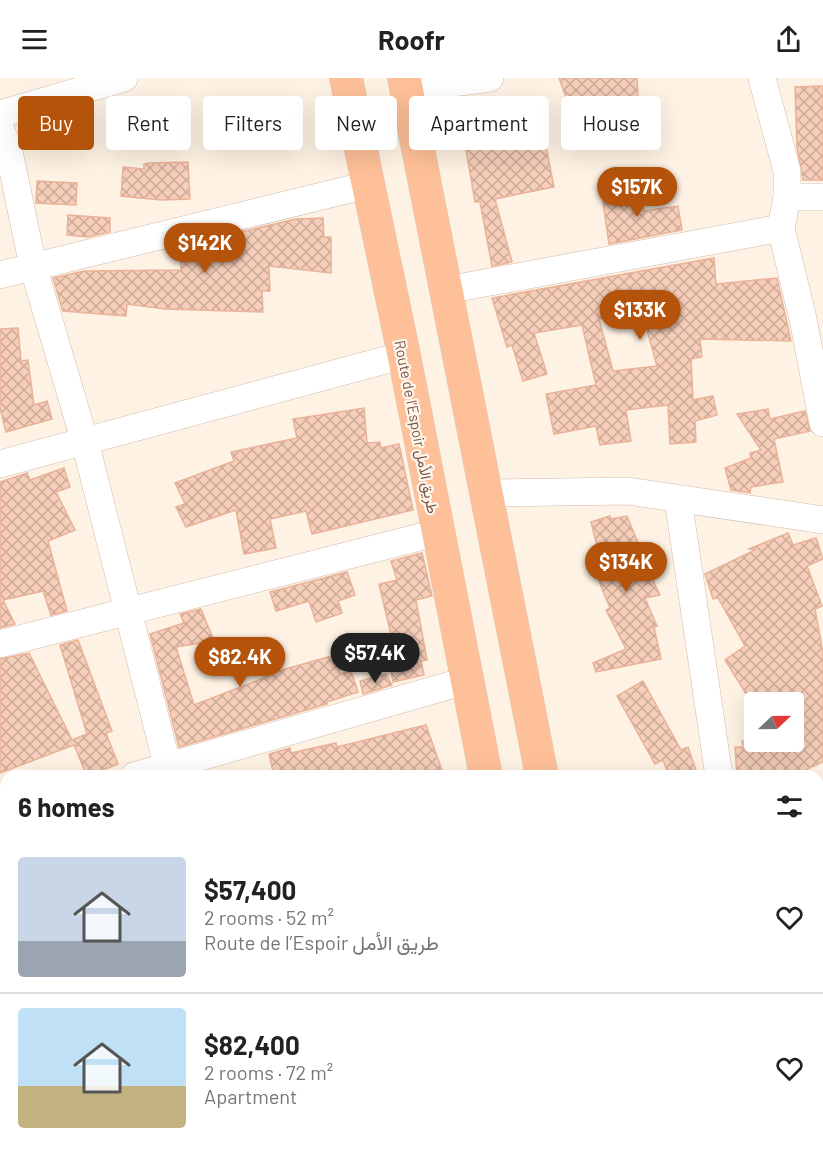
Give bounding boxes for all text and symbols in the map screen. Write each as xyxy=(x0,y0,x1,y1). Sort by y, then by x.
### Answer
icon: menu xyxy=(18,23,51,56)
text: Roofr xyxy=(378,23,445,55)
icon: share xyxy=(772,23,805,56)
chip: Buy xyxy=(18,96,94,150)
chip: Rent xyxy=(106,96,191,150)
chip: Filters xyxy=(203,96,303,150)
chip: New xyxy=(315,96,397,150)
chip: Apartment xyxy=(409,96,549,150)
chip: House xyxy=(561,96,661,150)
pin: $157K xyxy=(595,167,679,218)
text: $157K xyxy=(611,174,663,198)
pin: $142K xyxy=(163,223,247,274)
text: $142K xyxy=(178,230,232,254)
pin: $133K xyxy=(598,290,682,341)
text: $133K xyxy=(614,297,666,321)
street label: Route de l’Espoir طريق الأمل xyxy=(389,339,443,516)
pin: $134K xyxy=(584,542,668,593)
text: $134K xyxy=(599,549,653,573)
pin: $57.4K xyxy=(326,633,424,684)
pin: $82.4K xyxy=(191,637,289,688)
text: $57.4K xyxy=(345,640,405,664)
text: $82.4K xyxy=(208,644,272,668)
north arrow xyxy=(744,692,804,752)
map controls xyxy=(744,692,804,752)
icon: filters xyxy=(773,790,806,823)
text: 6 homes xyxy=(18,791,115,822)
text: $57,400 xyxy=(204,874,296,905)
icon: home xyxy=(66,881,138,953)
icon: heart xyxy=(773,901,806,934)
text: 2 rooms · 52 m² xyxy=(204,905,334,929)
text: Route de l’Espoir طريق الأمل xyxy=(204,930,439,954)
text: $82,400 xyxy=(204,1029,300,1060)
icon: home xyxy=(66,1032,138,1104)
icon: heart xyxy=(773,1052,806,1085)
text: 2 rooms · 72 m² xyxy=(204,1060,333,1084)
text: Apartment xyxy=(204,1084,297,1108)

